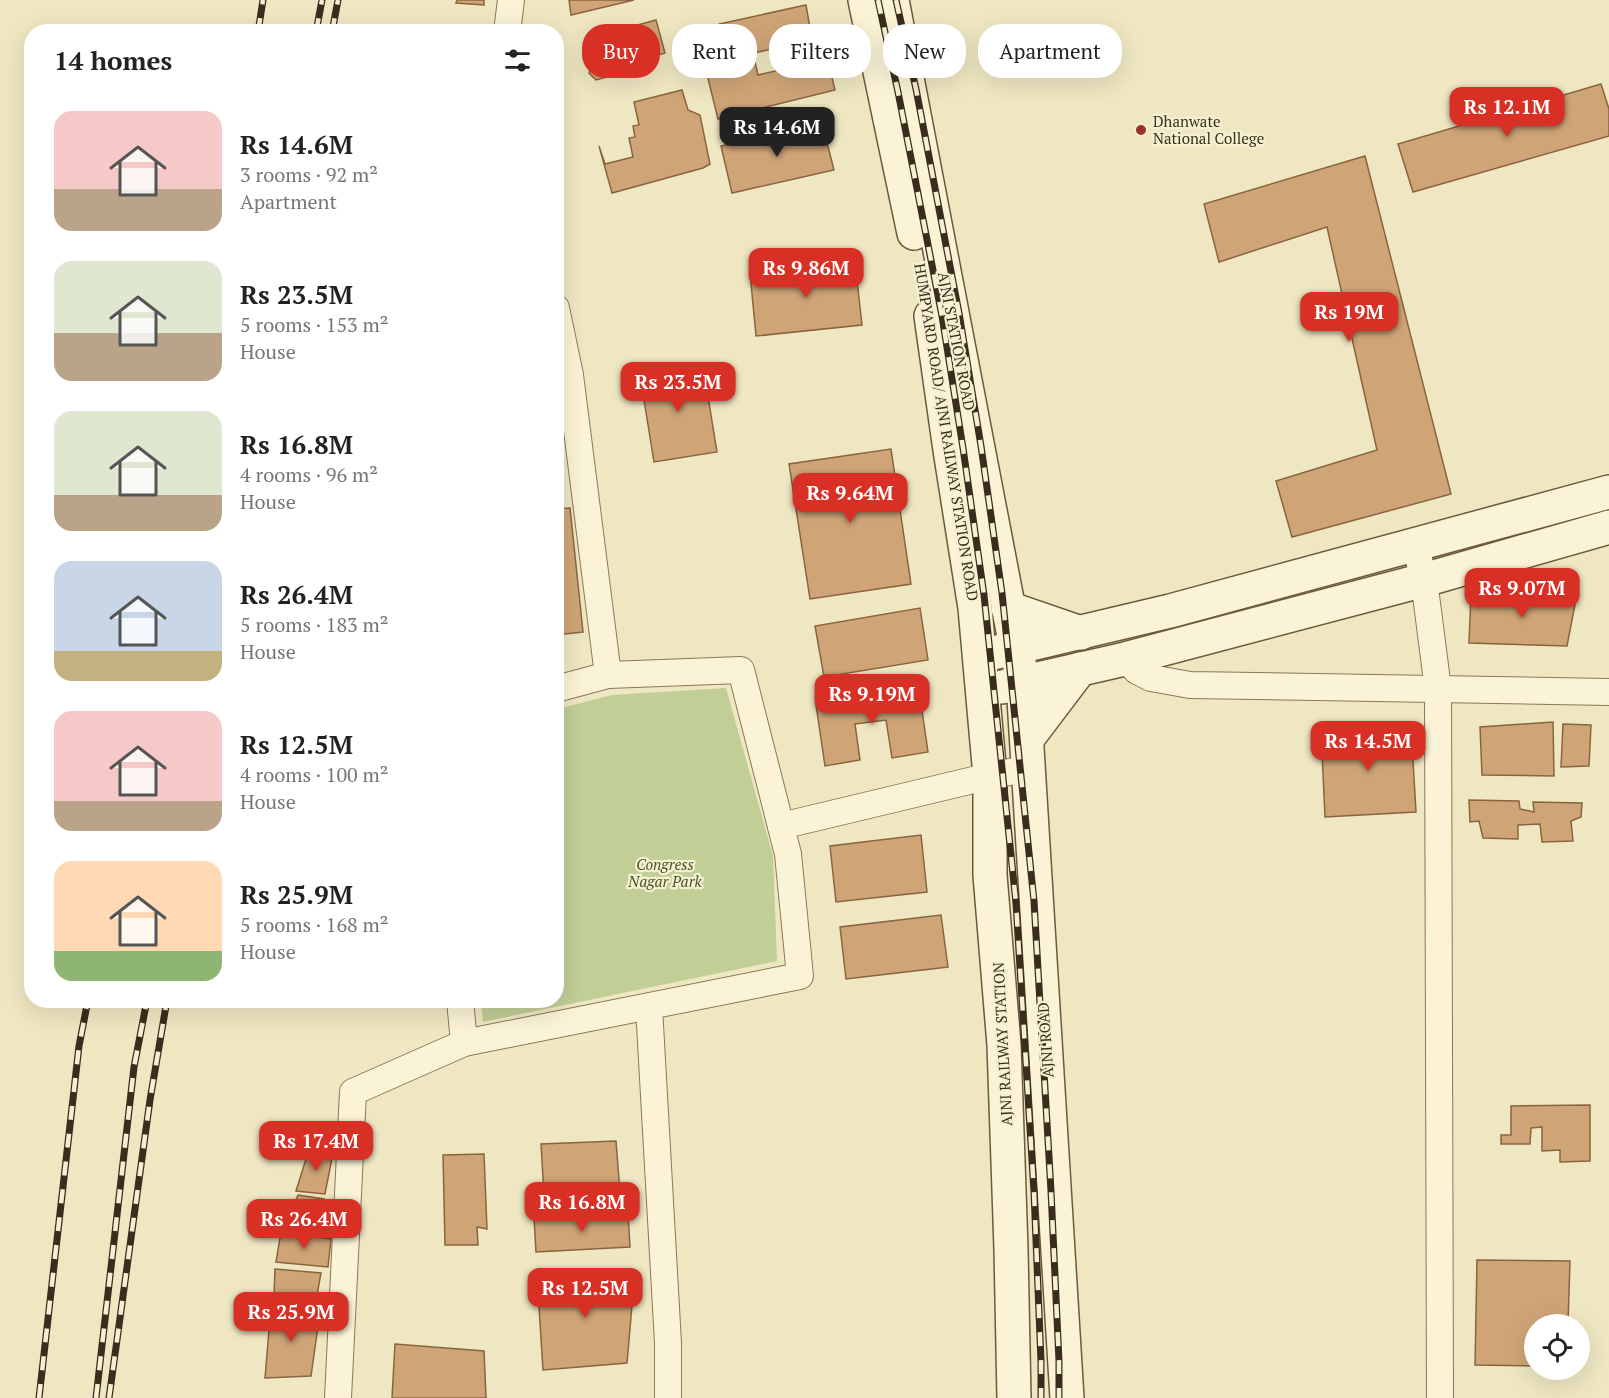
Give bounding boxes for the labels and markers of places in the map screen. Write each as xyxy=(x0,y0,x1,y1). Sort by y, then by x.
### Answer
pin: Rs 12.1M xyxy=(1445,87,1569,138)
pin: Rs 14.6M xyxy=(715,107,839,158)
place label: Dhanwate National College xyxy=(1153,111,1264,148)
marker: Dhanwate National College xyxy=(1134,123,1148,137)
pin: Rs 9.86M xyxy=(744,248,868,299)
pin: Rs 19M xyxy=(1300,292,1398,343)
pin: Rs 23.5M xyxy=(616,362,740,413)
pin: Rs 9.64M xyxy=(788,473,912,524)
pin: Rs 9.07M xyxy=(1460,568,1584,619)
pin: Rs 9.19M xyxy=(810,674,934,725)
pin: Rs 14.5M xyxy=(1306,721,1430,772)
pin: Rs 17.4M xyxy=(254,1121,378,1172)
pin: Rs 16.8M xyxy=(520,1182,644,1233)
pin: Rs 26.4M xyxy=(242,1199,366,1250)
pin: Rs 12.5M xyxy=(523,1268,647,1319)
pin: Rs 25.9M xyxy=(229,1292,353,1343)

